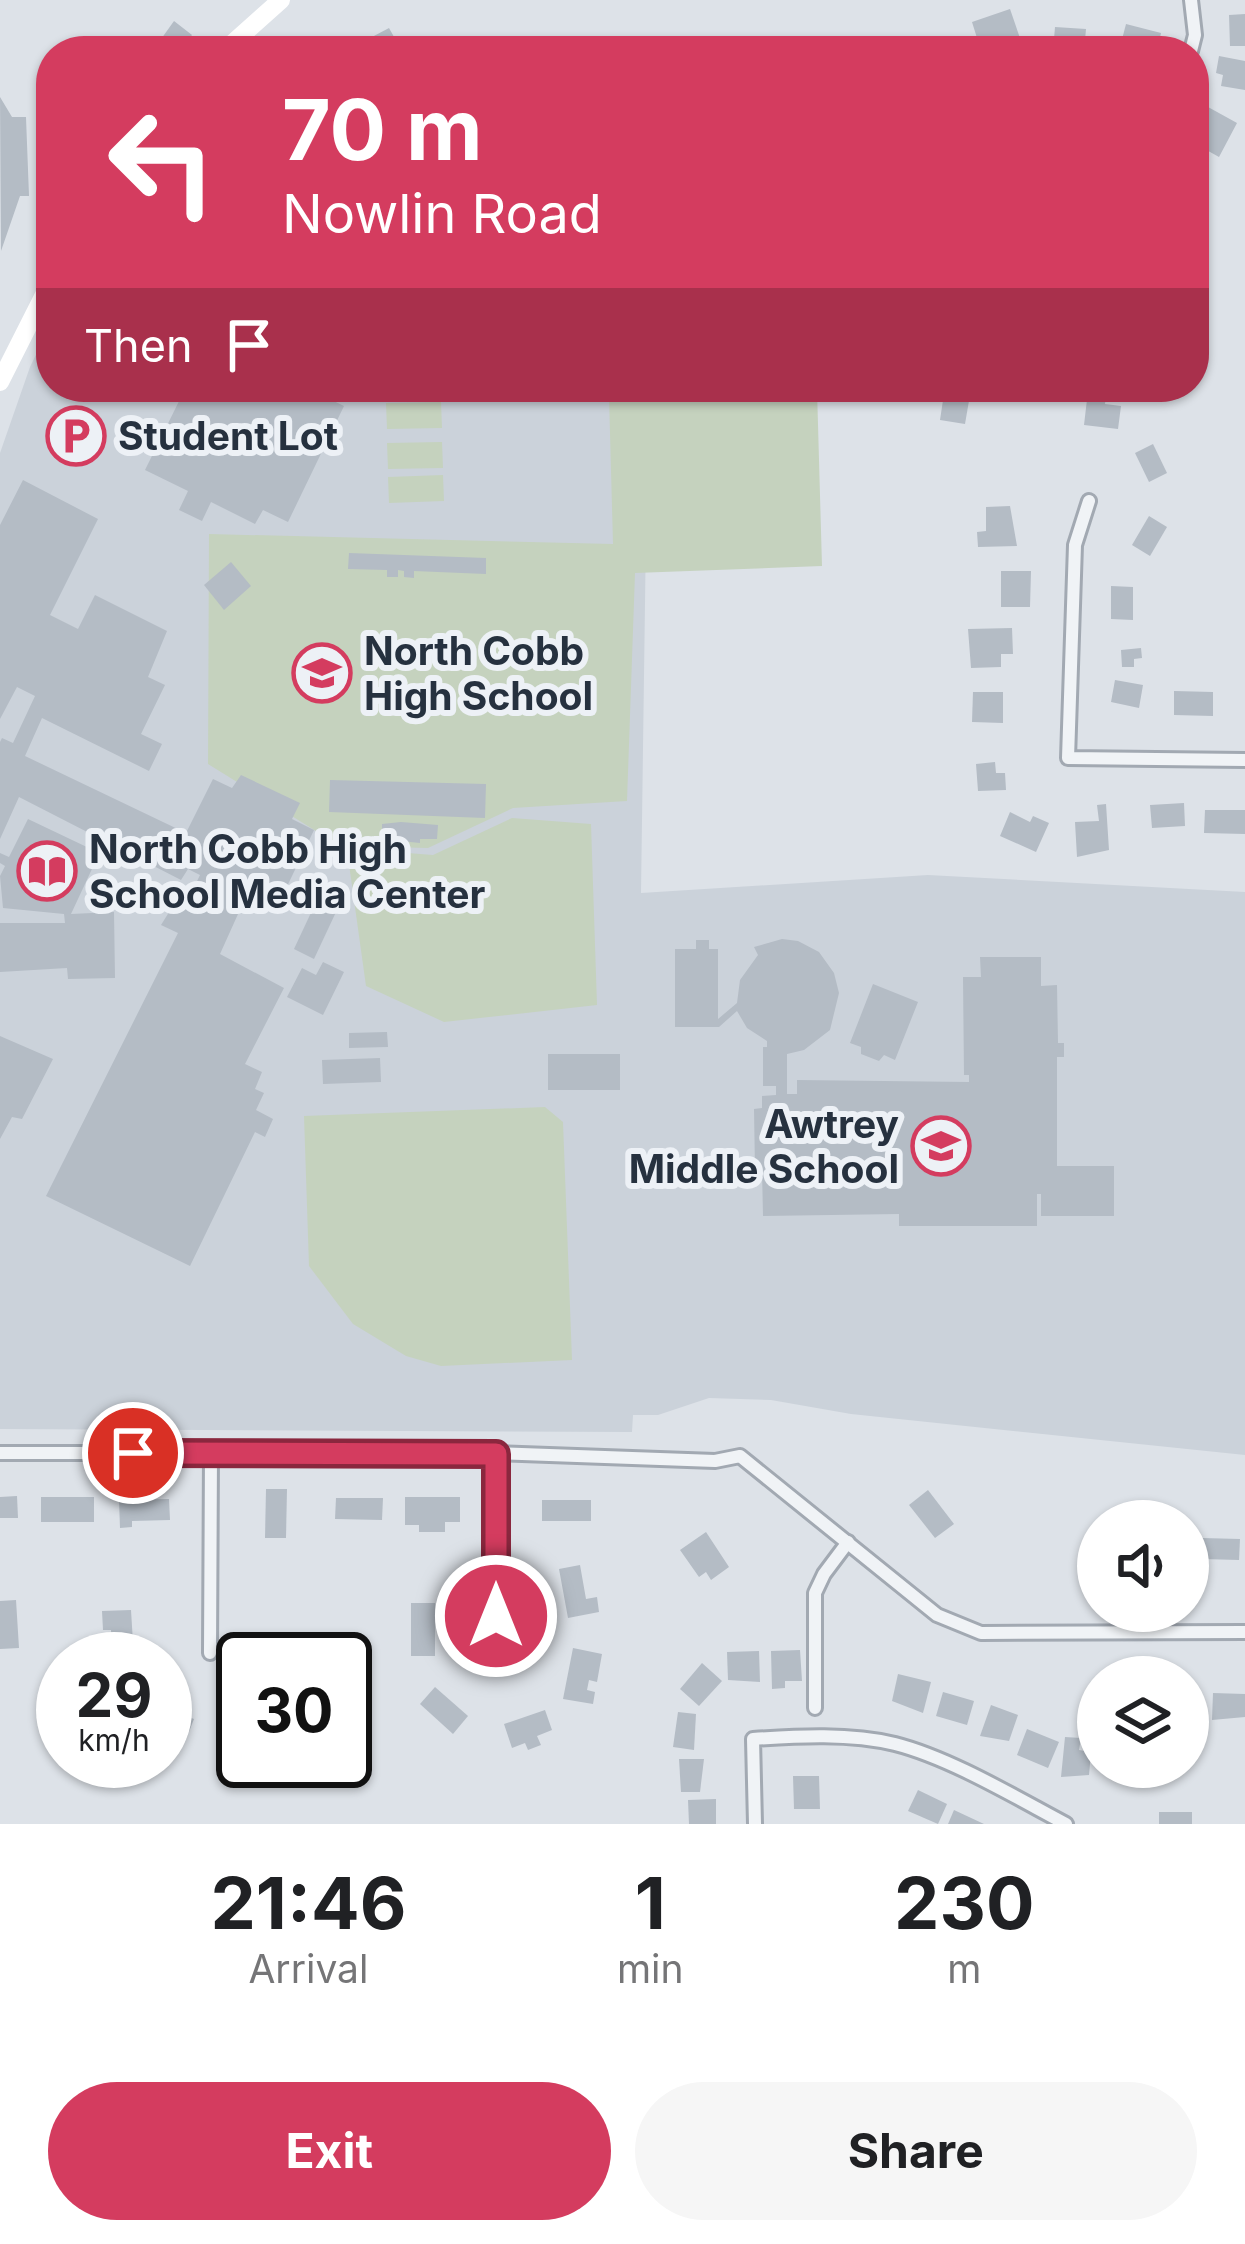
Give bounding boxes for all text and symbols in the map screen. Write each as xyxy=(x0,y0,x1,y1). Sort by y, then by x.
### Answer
text: 70 m xyxy=(282,79,483,180)
icon: left xyxy=(84,84,240,240)
text: Nowlin Road xyxy=(282,181,602,246)
icon: arrive xyxy=(216,312,282,378)
text: Then xyxy=(84,318,192,373)
parking icon: Student Lot xyxy=(45,405,107,467)
place label: Student Lot xyxy=(118,412,338,459)
place label: North Cobb High School xyxy=(364,627,593,719)
school or university icon: North Cobb High School xyxy=(291,642,353,704)
place label: North Cobb High School Media Center xyxy=(89,825,485,917)
library icon: North Cobb High School Media Center xyxy=(16,840,78,902)
place label: Awtrey Middle School xyxy=(629,1100,899,1192)
school or university icon: Awtrey Middle School xyxy=(910,1115,972,1177)
pin xyxy=(82,1402,184,1504)
icon: arrive xyxy=(100,1420,166,1486)
map controls xyxy=(1077,1500,1209,1788)
button: sound xyxy=(1077,1500,1209,1632)
position arrow xyxy=(433,1553,559,1679)
speed limit sign: 30 xyxy=(216,1632,372,1788)
button: layers xyxy=(1077,1656,1209,1788)
text: 29 xyxy=(76,1659,152,1731)
text: km/h xyxy=(78,1722,150,1758)
text: 21:46 xyxy=(211,1859,406,1946)
text: 1 xyxy=(635,1859,666,1946)
text: 230 xyxy=(894,1859,1034,1946)
text: Arrival xyxy=(248,1945,368,1992)
text: min xyxy=(617,1945,684,1992)
text: m xyxy=(947,1945,981,1992)
button: Exit xyxy=(48,2082,611,2220)
button: Share xyxy=(635,2082,1197,2220)

